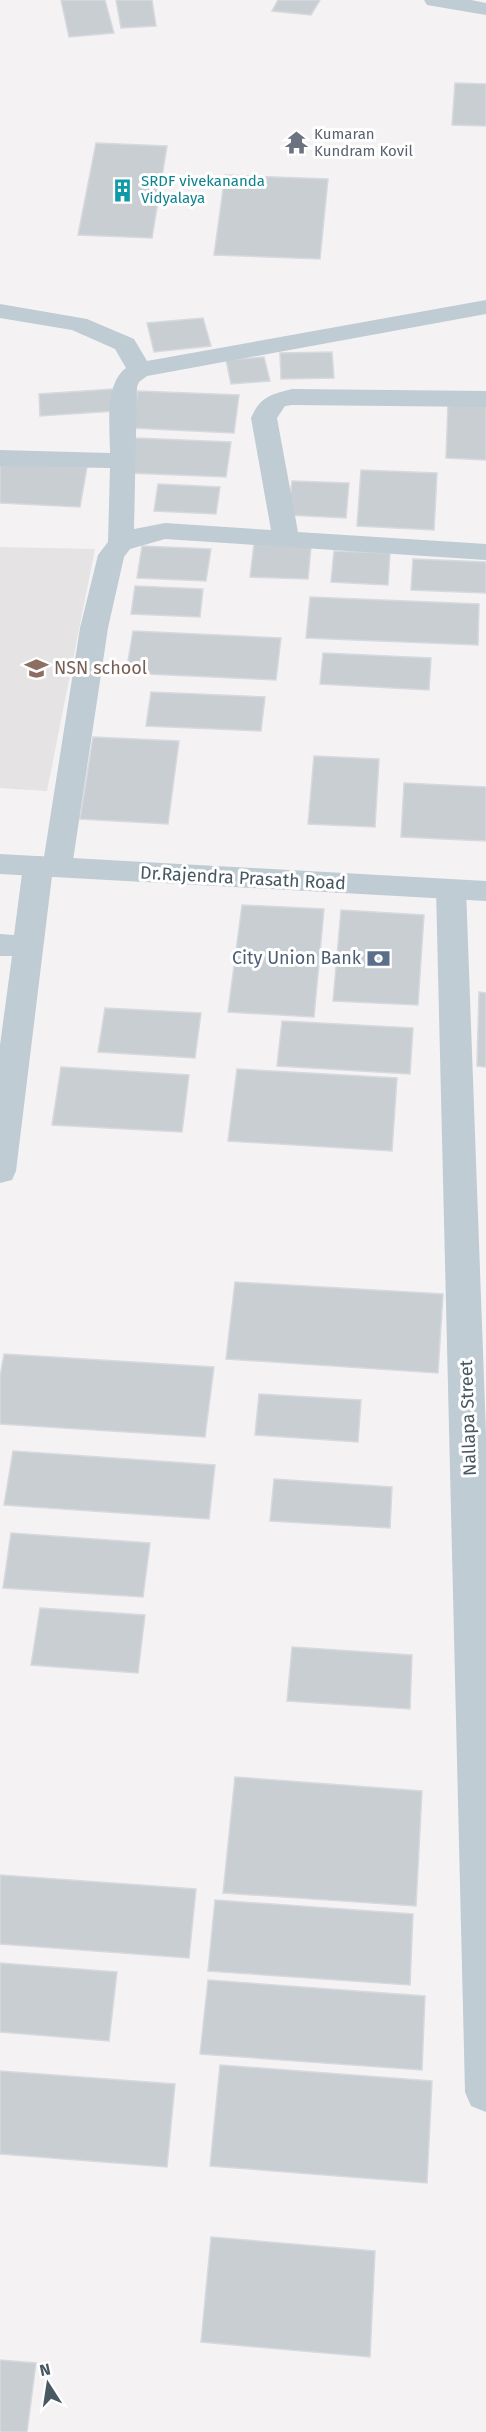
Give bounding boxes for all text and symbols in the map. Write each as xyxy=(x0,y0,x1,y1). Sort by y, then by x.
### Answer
place label: Kumaran Kundram Kovil xyxy=(314,125,413,160)
temple icon: Kumaran Kundram Kovil xyxy=(283,130,309,156)
place label: SRDF vivekananda Vidyalaya xyxy=(141,172,265,207)
building icon: SRDF vivekananda Vidyalaya xyxy=(110,177,136,203)
school or university icon: NSN school xyxy=(23,655,49,681)
place label: NSN school xyxy=(54,657,147,679)
street label: Dr.Rajendra Prasath Road xyxy=(139,862,347,894)
bank icon: City Union Bank xyxy=(366,945,392,971)
place label: City Union Bank xyxy=(232,947,362,969)
street label: Nallapa Street xyxy=(455,1359,481,1476)
north arrow xyxy=(18,2354,78,2414)
text: N xyxy=(38,2359,52,2380)

